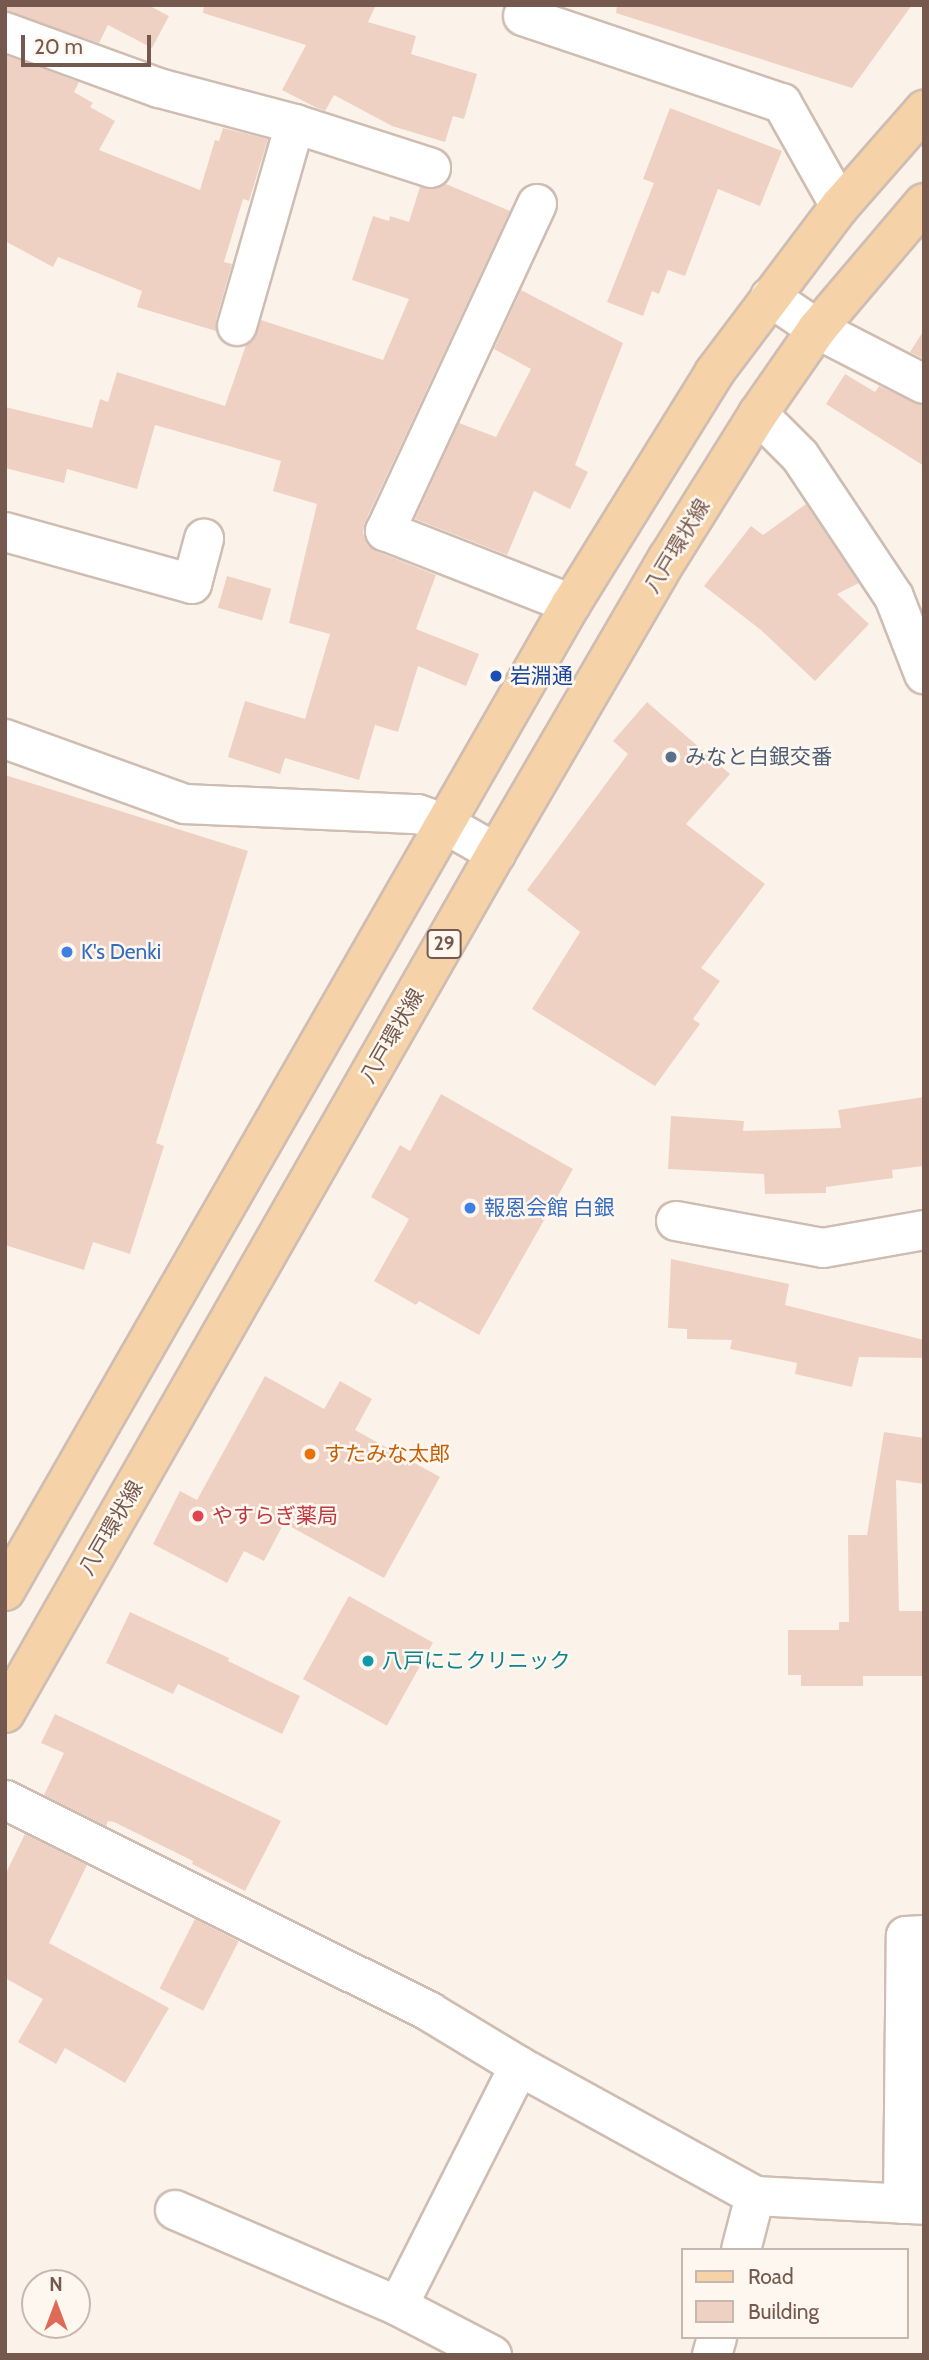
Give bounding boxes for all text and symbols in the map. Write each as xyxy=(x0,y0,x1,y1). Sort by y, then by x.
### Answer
scale bar xyxy=(24,21,154,65)
text: 20 m xyxy=(34,34,83,59)
street label: 八戸環状線 xyxy=(639,495,715,597)
place label: 岩淵通 xyxy=(510,663,573,689)
marker: 岩淵通 xyxy=(488,668,504,684)
place label: みなと白銀交番 xyxy=(685,744,832,770)
marker: みなと白銀交番 xyxy=(663,749,679,765)
road number: 29 xyxy=(426,928,462,960)
place label: K's Denki xyxy=(81,939,161,965)
marker: K's Denki xyxy=(59,944,75,960)
street label: 八戸環状線 xyxy=(355,984,429,1088)
place label: 報恩会館 白銀 xyxy=(484,1195,615,1221)
marker: 報恩会館 白銀 xyxy=(462,1200,478,1216)
place label: すたみな太郎 xyxy=(324,1441,450,1467)
marker: すたみな太郎 xyxy=(302,1446,318,1462)
street label: 八戸環状線 xyxy=(74,1476,148,1580)
place label: やすらぎ薬局 xyxy=(212,1503,338,1529)
marker: やすらぎ薬局 xyxy=(190,1508,206,1524)
place label: 八戸にこクリニック xyxy=(382,1648,571,1674)
marker: 八戸にこクリニック xyxy=(360,1653,376,1669)
legend xyxy=(680,2248,908,2339)
text: Road xyxy=(748,2264,794,2289)
north arrow xyxy=(21,2269,91,2339)
text: N xyxy=(49,2273,63,2296)
text: Building xyxy=(748,2299,819,2324)

